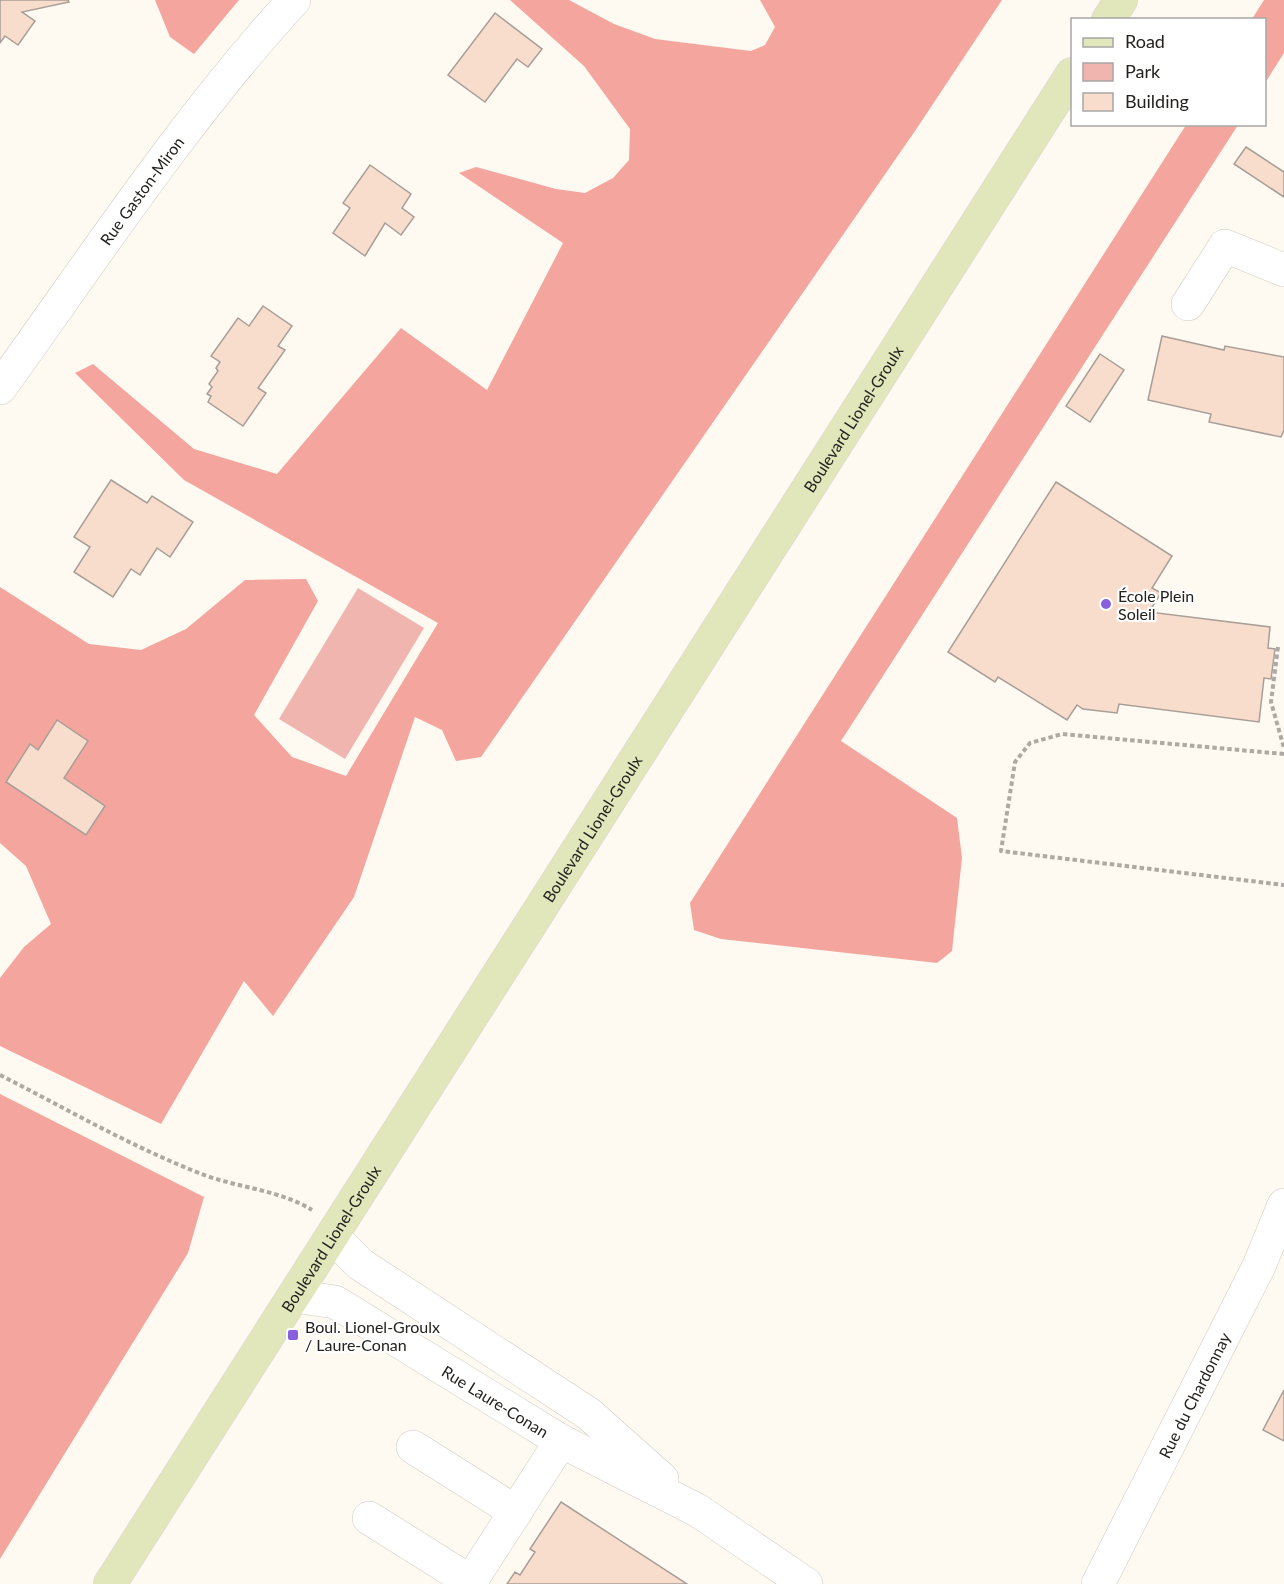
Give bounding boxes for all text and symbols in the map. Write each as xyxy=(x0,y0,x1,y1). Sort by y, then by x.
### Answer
legend xyxy=(1071,18,1266,126)
text: Road xyxy=(1125,30,1165,52)
text: Park xyxy=(1125,60,1161,82)
text: Building xyxy=(1125,90,1189,112)
street label: Rue Gaston-Miron xyxy=(95,132,187,248)
street label: Boulevard Lionel-Groulx xyxy=(799,342,906,495)
place label: École Plein Soleil xyxy=(1118,586,1194,623)
marker: École Plein Soleil xyxy=(1099,597,1113,611)
street label: Boulevard Lionel-Groulx xyxy=(538,752,645,905)
street label: Boulevard Lionel-Groulx xyxy=(277,1161,384,1315)
place label: Boul. Lionel-Groulx / Laure-Conan xyxy=(305,1317,440,1354)
marker: Boul. Lionel-Groulx / Laure-Conan xyxy=(286,1328,300,1342)
street label: Rue du Chardonnay xyxy=(1154,1328,1234,1461)
street label: Rue Laure-Conan xyxy=(439,1361,552,1441)

